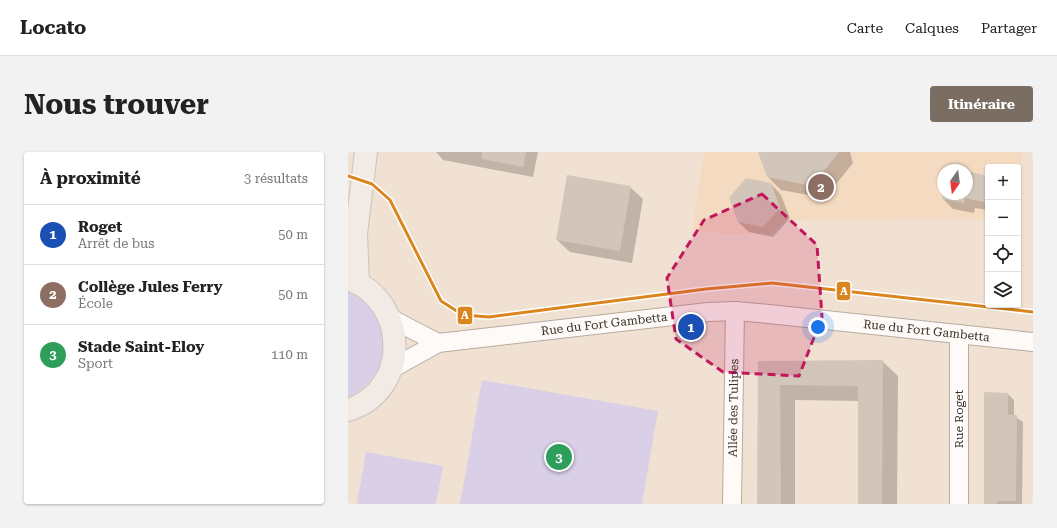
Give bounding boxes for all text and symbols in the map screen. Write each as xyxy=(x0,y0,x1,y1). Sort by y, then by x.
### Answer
text: Locato xyxy=(20,16,86,39)
text: Carte xyxy=(847,20,883,36)
text: Calques xyxy=(905,20,959,36)
text: Partager xyxy=(981,20,1037,36)
button: Itinéraire xyxy=(930,86,1033,122)
text: Nous trouver xyxy=(24,88,209,121)
north arrow xyxy=(937,164,973,200)
map controls xyxy=(985,164,1021,308)
button: + xyxy=(985,164,1021,200)
text: À proximité xyxy=(40,168,141,188)
text: 3 résultats xyxy=(244,171,308,186)
pin: 2 xyxy=(808,172,834,202)
button: − xyxy=(985,200,1021,236)
text: Roget xyxy=(78,218,122,236)
text: 1 xyxy=(49,227,57,242)
text: 50 m xyxy=(278,227,308,242)
text: Arrêt de bus xyxy=(78,236,154,251)
button: locate xyxy=(985,236,1021,272)
button: layers xyxy=(985,272,1021,308)
text: Collège Jules Ferry xyxy=(78,278,223,296)
line badge: A xyxy=(836,281,851,301)
text: A xyxy=(840,285,848,298)
text: 2 xyxy=(49,287,57,302)
text: 50 m xyxy=(278,287,308,302)
text: École xyxy=(78,296,113,311)
line badge: A xyxy=(457,306,473,325)
text: A xyxy=(461,309,469,322)
street label: Rue du Fort Gambetta xyxy=(540,310,669,338)
pin: 1 xyxy=(678,312,704,342)
your location xyxy=(808,317,828,337)
street label: Rue du Fort Gambetta xyxy=(863,317,991,344)
text: Stade Saint-Eloy xyxy=(78,338,204,356)
text: 3 xyxy=(49,347,57,362)
text: 110 m xyxy=(271,347,308,362)
text: Sport xyxy=(78,356,113,371)
street label: Allée des Tulipes xyxy=(726,358,741,457)
street label: Rue Roget xyxy=(952,389,966,448)
pin: 3 xyxy=(546,442,572,472)

